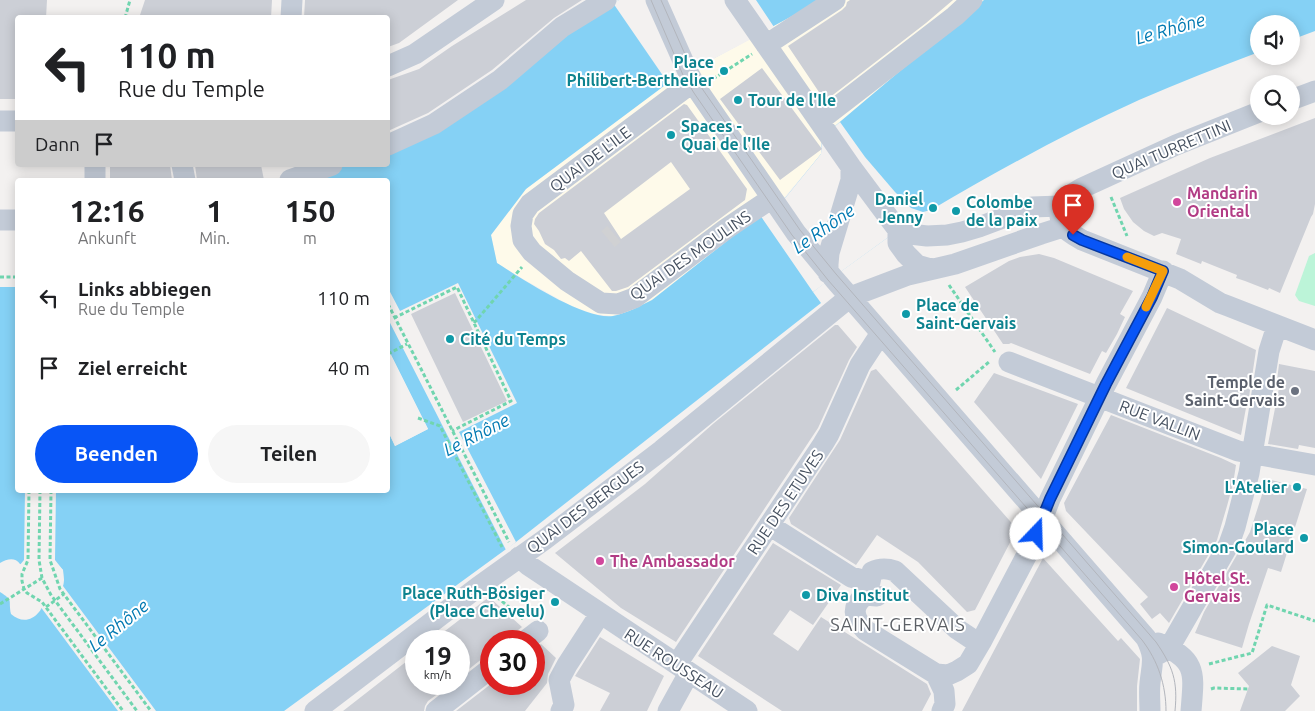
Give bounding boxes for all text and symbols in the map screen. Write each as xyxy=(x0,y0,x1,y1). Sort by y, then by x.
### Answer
water label: Le Rhône xyxy=(1133,9,1207,47)
map controls xyxy=(1250,15,1300,125)
button: sound xyxy=(1250,15,1300,65)
icon: left xyxy=(35,35,100,100)
text: 110 m xyxy=(118,35,216,75)
place label: Place Philibert-Berthelier xyxy=(567,53,714,89)
marker: Place Philibert-Berthelier xyxy=(718,65,730,77)
button: search xyxy=(1250,75,1300,125)
text: Rue du Temple xyxy=(118,76,265,101)
place label: Tour de l'Ile xyxy=(748,91,836,109)
marker: Tour de l'Ile xyxy=(732,94,744,106)
street label: QUAI TURRETTINI xyxy=(1109,116,1233,182)
place label: Spaces - Quai de l'Ile xyxy=(681,117,770,153)
street label: QUAI DE L'ILE xyxy=(546,123,634,195)
marker: Spaces - Quai de l'Ile xyxy=(665,129,677,141)
icon: arrive xyxy=(90,130,118,158)
text: Dann xyxy=(35,133,80,155)
pin xyxy=(1052,184,1094,235)
place label: Mandarin Oriental xyxy=(1187,184,1258,220)
place label: Daniel Jenny xyxy=(875,190,924,226)
icon: arrive xyxy=(1059,191,1087,219)
place label: Colombe de la paix xyxy=(966,193,1038,229)
text: 12:16 xyxy=(70,194,145,228)
text: 1 xyxy=(206,194,223,228)
text: 150 xyxy=(285,194,335,228)
marker: Mandarin Oriental xyxy=(1171,196,1183,208)
water label: Le Rhône xyxy=(788,199,858,257)
marker: Daniel Jenny xyxy=(927,202,939,214)
marker: Colombe de la paix xyxy=(950,205,962,217)
street label: QUAI DES MOULINS xyxy=(626,207,754,303)
text: Ankunft xyxy=(78,229,136,247)
text: Min. xyxy=(199,229,230,247)
text: m xyxy=(303,229,317,247)
text: Links abbiegen xyxy=(78,278,212,300)
icon: left xyxy=(35,284,63,312)
text: 110 m xyxy=(317,287,370,309)
place label: Place de Saint-Gervais xyxy=(916,296,1016,332)
text: Rue du Temple xyxy=(78,300,185,318)
marker: Place de Saint-Gervais xyxy=(900,308,912,320)
place label: Cité du Temps xyxy=(460,330,566,348)
marker: Cité du Temps xyxy=(444,333,456,345)
icon: arrive xyxy=(35,354,63,382)
text: Ziel erreicht xyxy=(78,357,187,379)
text: 40 m xyxy=(328,357,370,379)
place label: Temple de Saint-Gervais xyxy=(1185,373,1285,409)
marker: Temple de Saint-Gervais xyxy=(1289,385,1301,397)
street label: RUE VALLIN xyxy=(1117,396,1203,444)
water label: Le Rhône xyxy=(440,409,512,459)
button: Beenden xyxy=(35,425,198,483)
button: Teilen xyxy=(208,425,370,483)
street label: RUE DES ETUVES xyxy=(743,446,827,558)
street label: QUAI DES BERGUES xyxy=(523,457,647,557)
place label: L'Atelier xyxy=(1225,478,1287,496)
marker: L'Atelier xyxy=(1291,481,1303,493)
position arrow xyxy=(1009,507,1061,559)
place label: Place Simon-Goulard xyxy=(1182,520,1294,556)
marker: Place Simon-Goulard xyxy=(1298,532,1310,544)
place label: The Ambassador xyxy=(610,552,735,570)
marker: The Ambassador xyxy=(594,555,606,567)
place label: Hôtel St. Gervais xyxy=(1184,569,1250,605)
marker: Hôtel St. Gervais xyxy=(1168,581,1180,593)
place label: Place Ruth-Bösiger (Place Chevelu) xyxy=(402,584,545,621)
place label: Diva Institut xyxy=(816,586,909,604)
marker: Diva Institut xyxy=(800,589,812,601)
water label: Le Rhône xyxy=(84,595,152,655)
marker: Place Ruth-Bösiger (Place Chevelu) xyxy=(549,596,561,608)
district label: SAINT-GERVAIS xyxy=(830,614,966,634)
street label: RUE ROUSSEAU xyxy=(621,624,727,702)
speed limit sign: 30 xyxy=(480,630,545,695)
text: 19 xyxy=(423,642,452,670)
text: km/h xyxy=(424,668,451,681)

